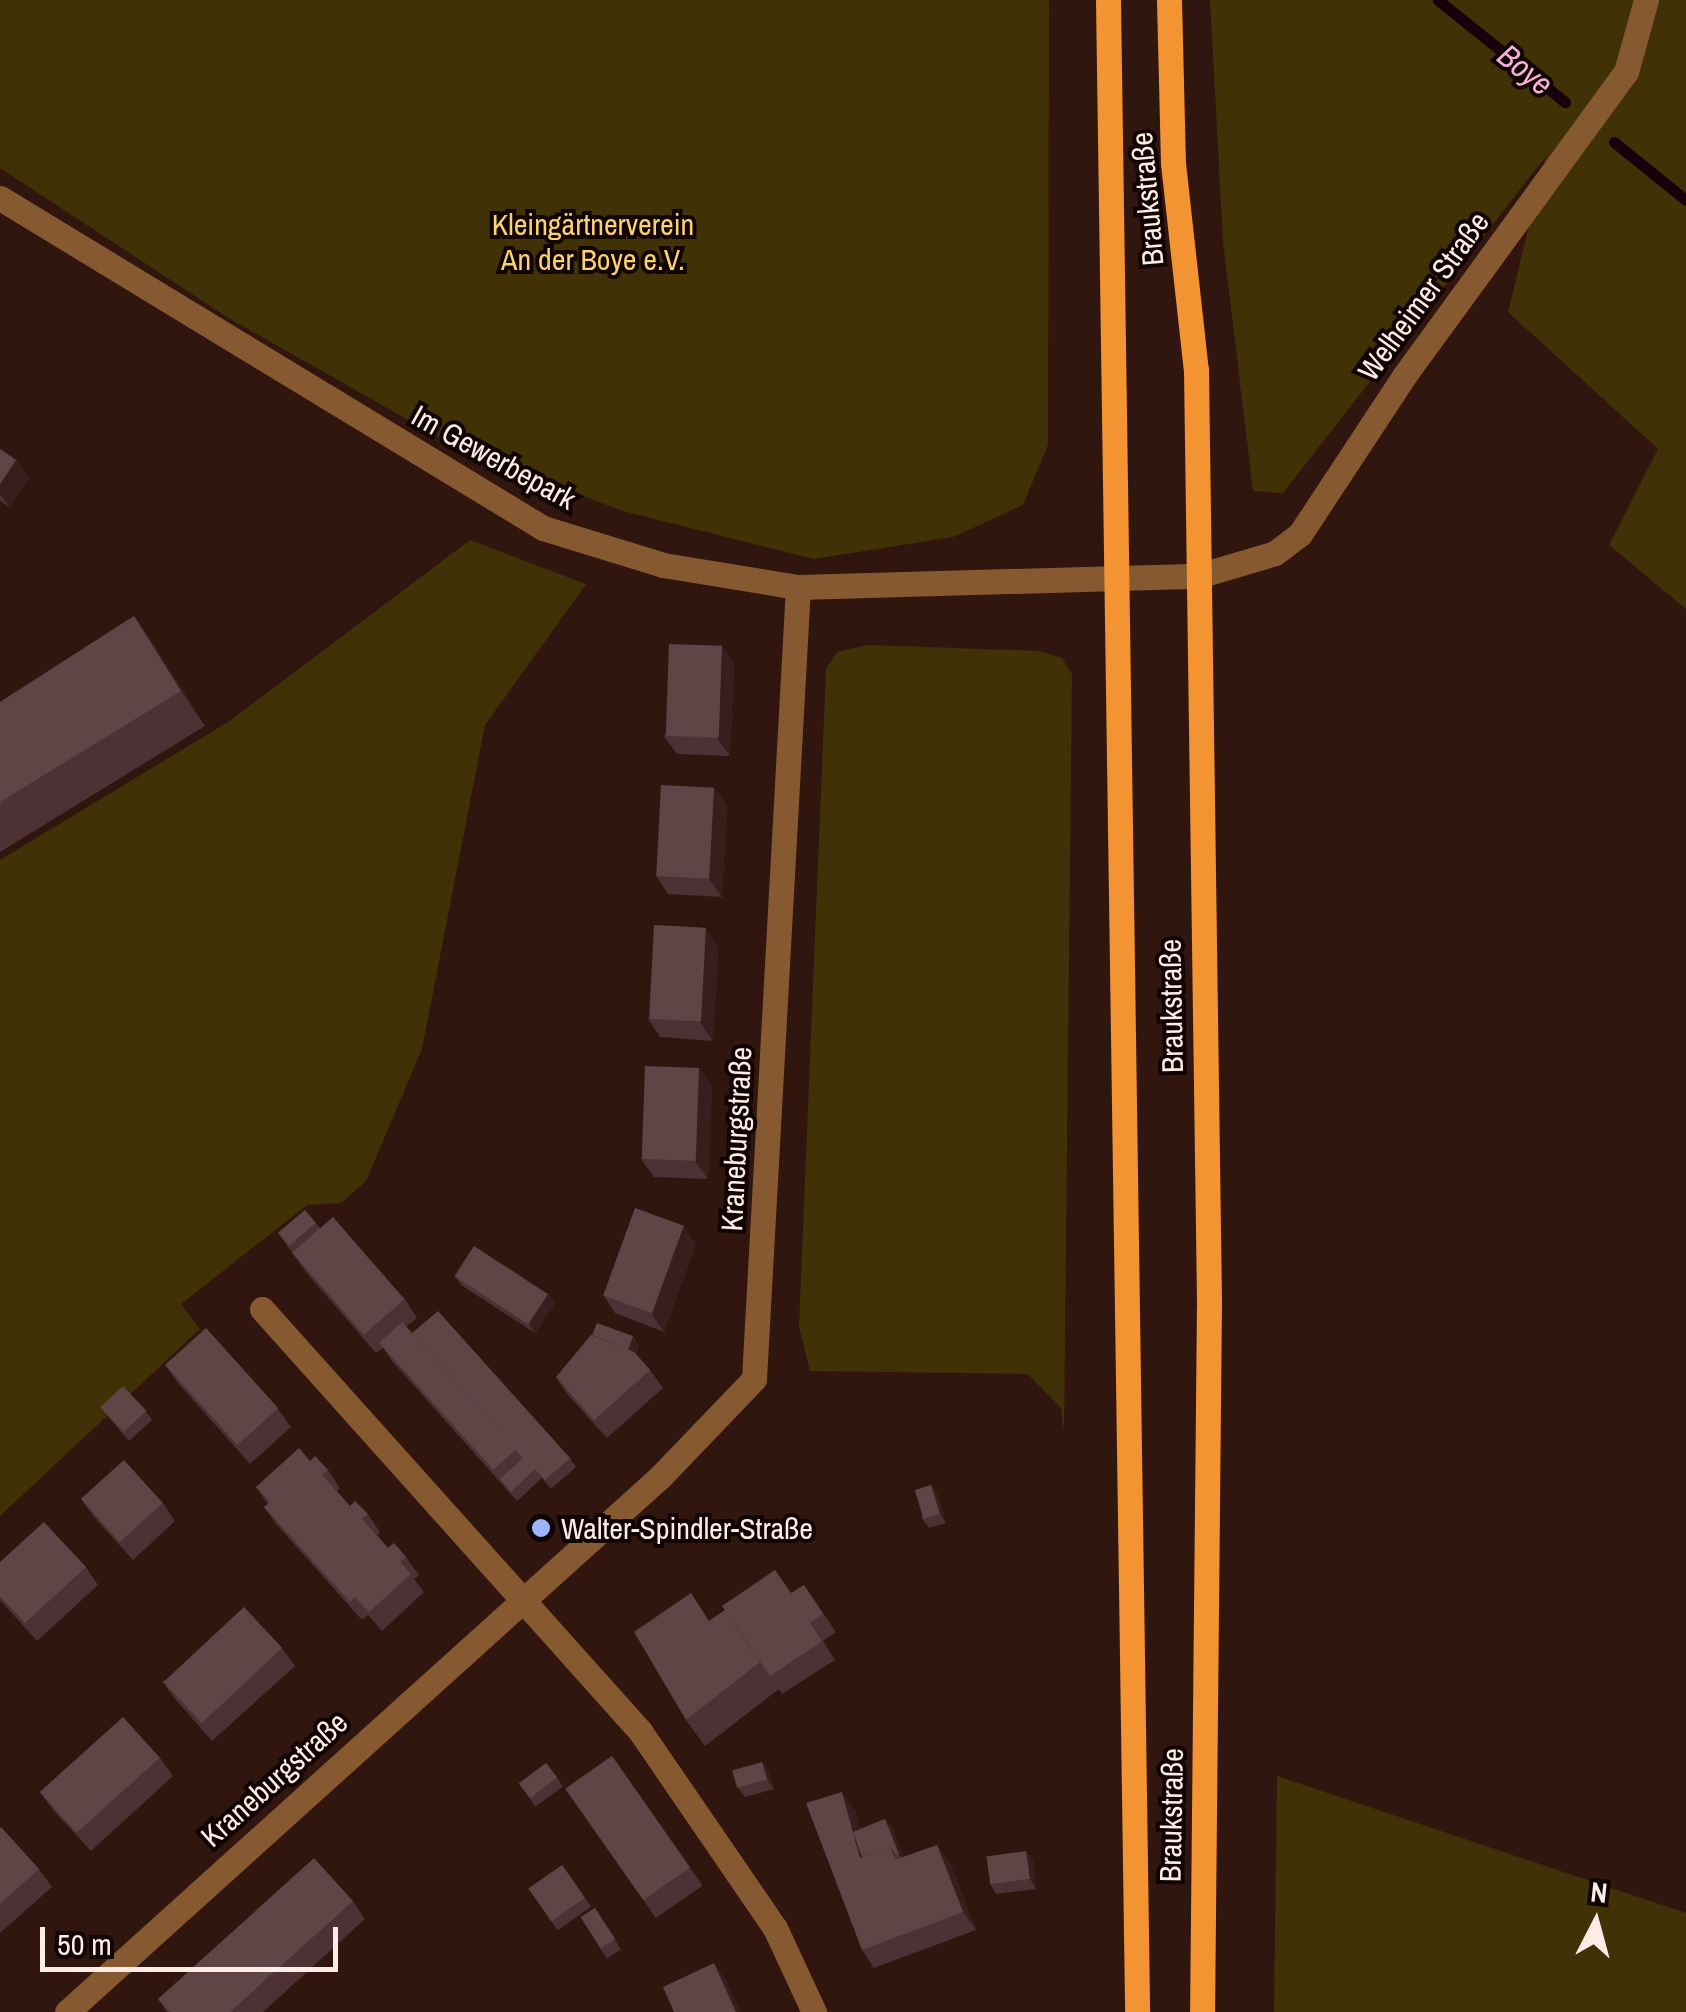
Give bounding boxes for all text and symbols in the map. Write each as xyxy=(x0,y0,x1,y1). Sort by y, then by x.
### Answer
water label: Boye xyxy=(1490,36,1560,104)
street label: Braukstraße xyxy=(1123,131,1171,267)
street label: Welheimer Straße xyxy=(1350,205,1496,387)
park label: Kleingärtnerverein An der Boye e.V. xyxy=(492,206,694,276)
street label: Im Gewerbepark xyxy=(406,397,582,517)
street label: Braukstraße xyxy=(1152,939,1190,1073)
street label: Kraneburgstraße xyxy=(713,1046,759,1232)
place label: Walter-Spindler-Straße xyxy=(561,1510,813,1546)
marker: Walter-Spindler-Straße xyxy=(530,1517,552,1539)
street label: Kraneburgstraße xyxy=(193,1704,355,1854)
street label: Braukstraße xyxy=(1152,1748,1190,1882)
north arrow xyxy=(1546,1872,1646,1972)
text: N xyxy=(1589,1872,1609,1912)
scale bar xyxy=(45,1907,342,1969)
text: 50 m xyxy=(57,1924,112,1964)

